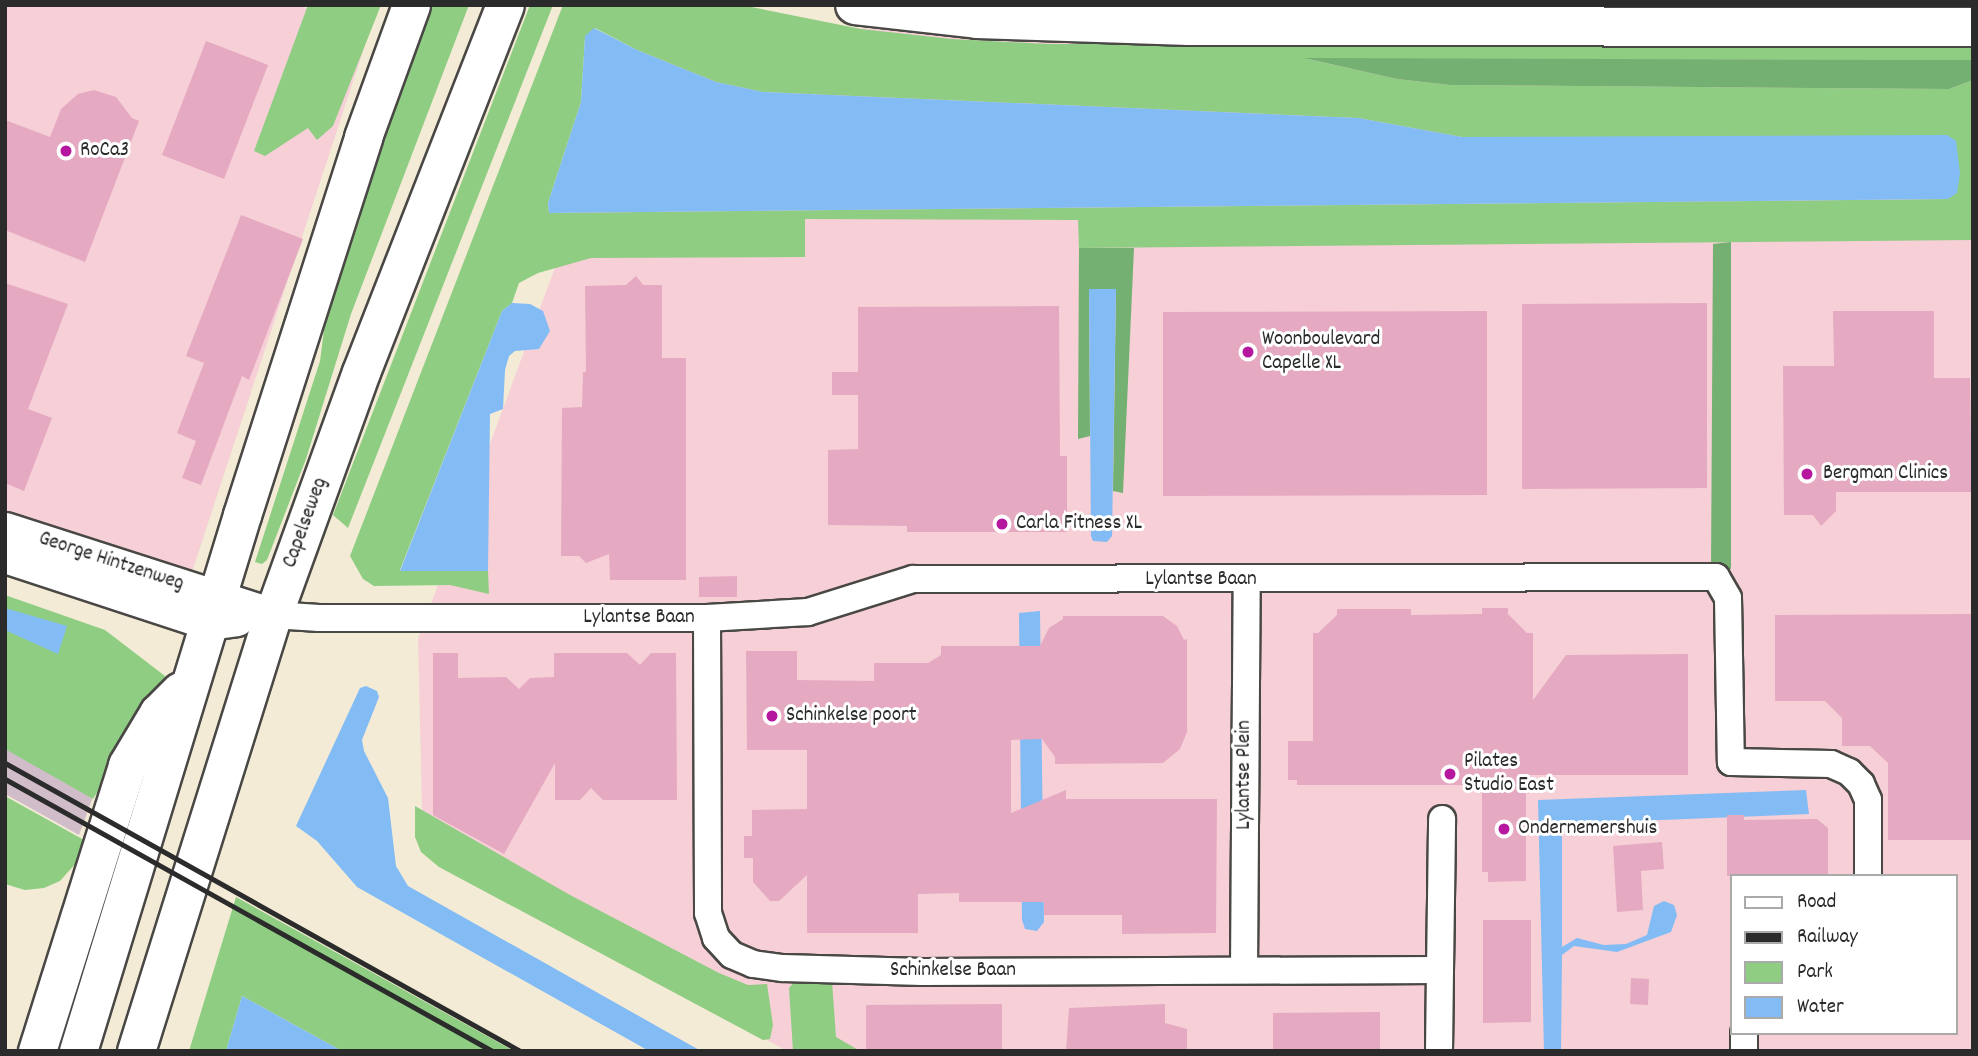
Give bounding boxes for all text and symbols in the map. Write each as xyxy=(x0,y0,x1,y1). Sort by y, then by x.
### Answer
place label: RoCa3 xyxy=(80,138,129,164)
marker: RoCa3 xyxy=(58,143,74,159)
place label: Woonboulevard Capelle XL xyxy=(1262,327,1380,377)
marker: Woonboulevard Capelle XL xyxy=(1240,344,1256,360)
place label: Bergman Clinics xyxy=(1823,461,1948,487)
marker: Bergman Clinics xyxy=(1797,464,1817,484)
street label: Capelseweg xyxy=(278,474,334,572)
place label: Carla Fitness XL xyxy=(1016,511,1142,537)
marker: Carla Fitness XL xyxy=(994,516,1010,532)
street label: George Hintzenweg xyxy=(35,527,187,597)
street label: Lylantse Baan xyxy=(1145,567,1257,593)
street label: Lylantse Baan xyxy=(583,605,695,631)
place label: Schinkelse poort xyxy=(786,703,917,729)
marker: Schinkelse poort xyxy=(764,708,780,724)
street label: Lylantse Plein xyxy=(1232,720,1258,830)
place label: Pilates Studio East xyxy=(1464,749,1554,799)
marker: Pilates Studio East xyxy=(1442,766,1458,782)
place label: Ondernemershuis xyxy=(1518,816,1657,842)
marker: Ondernemershuis xyxy=(1496,821,1512,837)
legend xyxy=(1730,874,1957,1035)
text: Road xyxy=(1797,888,1836,918)
text: Railway xyxy=(1797,923,1858,953)
street label: Schinkelse Baan xyxy=(890,958,1016,984)
text: Park xyxy=(1797,958,1833,988)
text: Water xyxy=(1797,993,1844,1023)

